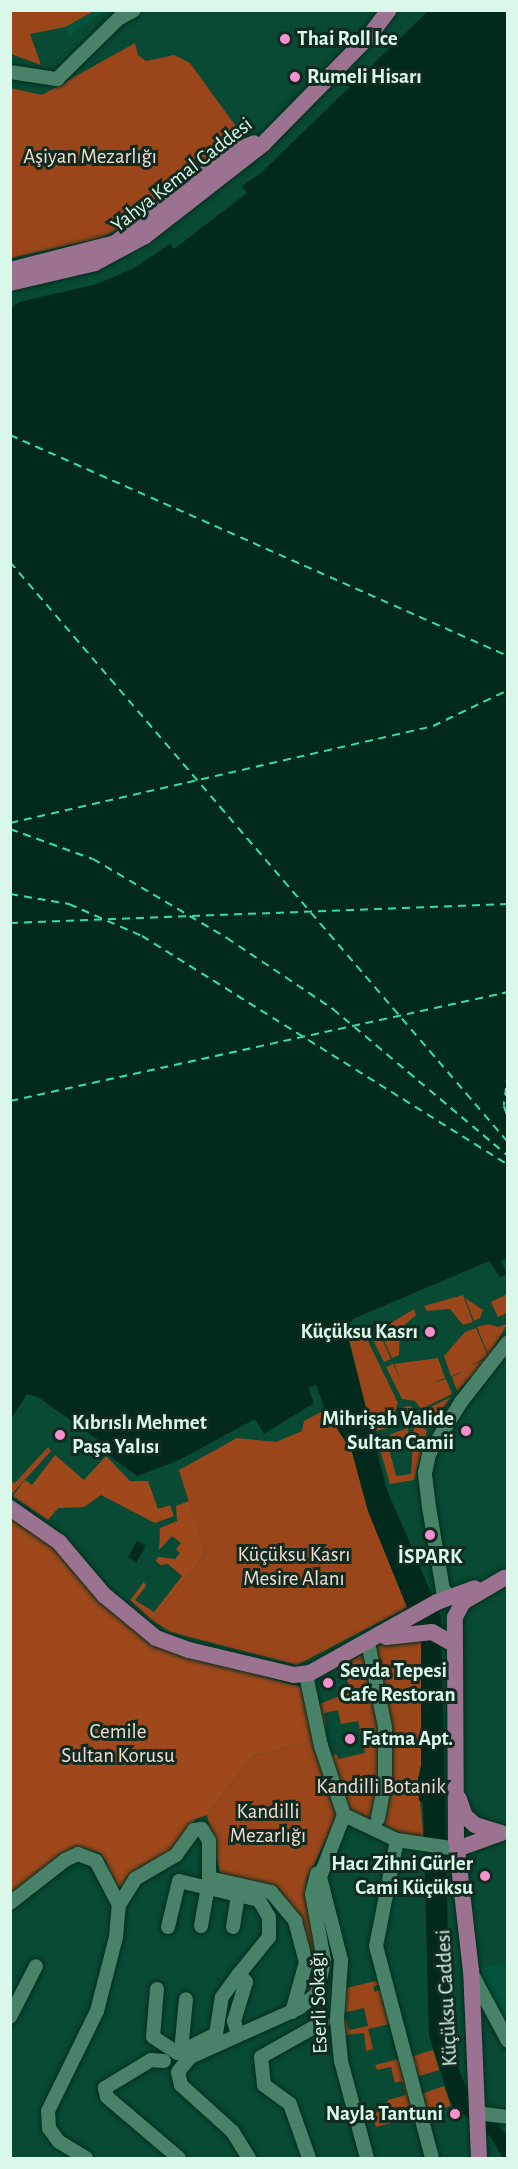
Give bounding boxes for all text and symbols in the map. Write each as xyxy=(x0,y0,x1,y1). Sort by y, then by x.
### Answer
place label: Thai Roll Ice xyxy=(297,26,398,52)
marker: Thai Roll Ice xyxy=(278,32,292,46)
place label: Rumeli Hisarı xyxy=(307,64,422,90)
marker: Rumeli Hisarı xyxy=(288,70,302,84)
street label: Yahya Kemal Caddesi xyxy=(106,112,258,238)
park label: Aşiyan Mezarlığı xyxy=(23,144,157,170)
place label: Küçüksu Kasrı xyxy=(300,1319,418,1345)
marker: Küçüksu Kasrı xyxy=(423,1325,437,1339)
place label: Mihrişah Valide Sultan Camii xyxy=(322,1406,454,1456)
place label: Kıbrıslı Mehmet Paşa Yalısı xyxy=(72,1410,207,1460)
marker: Mihrişah Valide Sultan Camii xyxy=(459,1424,473,1438)
marker: Kıbrıslı Mehmet Paşa Yalısı xyxy=(53,1428,67,1442)
marker: İSPARK xyxy=(423,1528,437,1542)
park label: Küçüksu Kasrı Mesire Alanı xyxy=(238,1542,350,1592)
place label: İSPARK xyxy=(398,1544,462,1570)
place label: Sevda Tepesi Cafe Restoran xyxy=(340,1658,456,1708)
marker: Sevda Tepesi Cafe Restoran xyxy=(321,1676,335,1690)
park label: Cemile Sultan Korusu xyxy=(61,1719,175,1769)
place label: Fatma Apt. xyxy=(362,1726,453,1752)
marker: Fatma Apt. xyxy=(343,1732,357,1746)
park label: Kandilli Botanik xyxy=(316,1774,446,1800)
park label: Kandilli Mezarlığı xyxy=(230,1799,306,1849)
place label: Hacı Zihni Gürler Cami Küçüksu xyxy=(331,1851,473,1901)
marker: Hacı Zihni Gürler Cami Küçüksu xyxy=(478,1869,492,1883)
street label: Küçüksu Caddesi xyxy=(431,1929,463,2067)
street label: Eserli Sokağı xyxy=(305,1952,333,2054)
place label: Nayla Tantuni xyxy=(326,2101,443,2127)
marker: Nayla Tantuni xyxy=(448,2107,462,2121)

